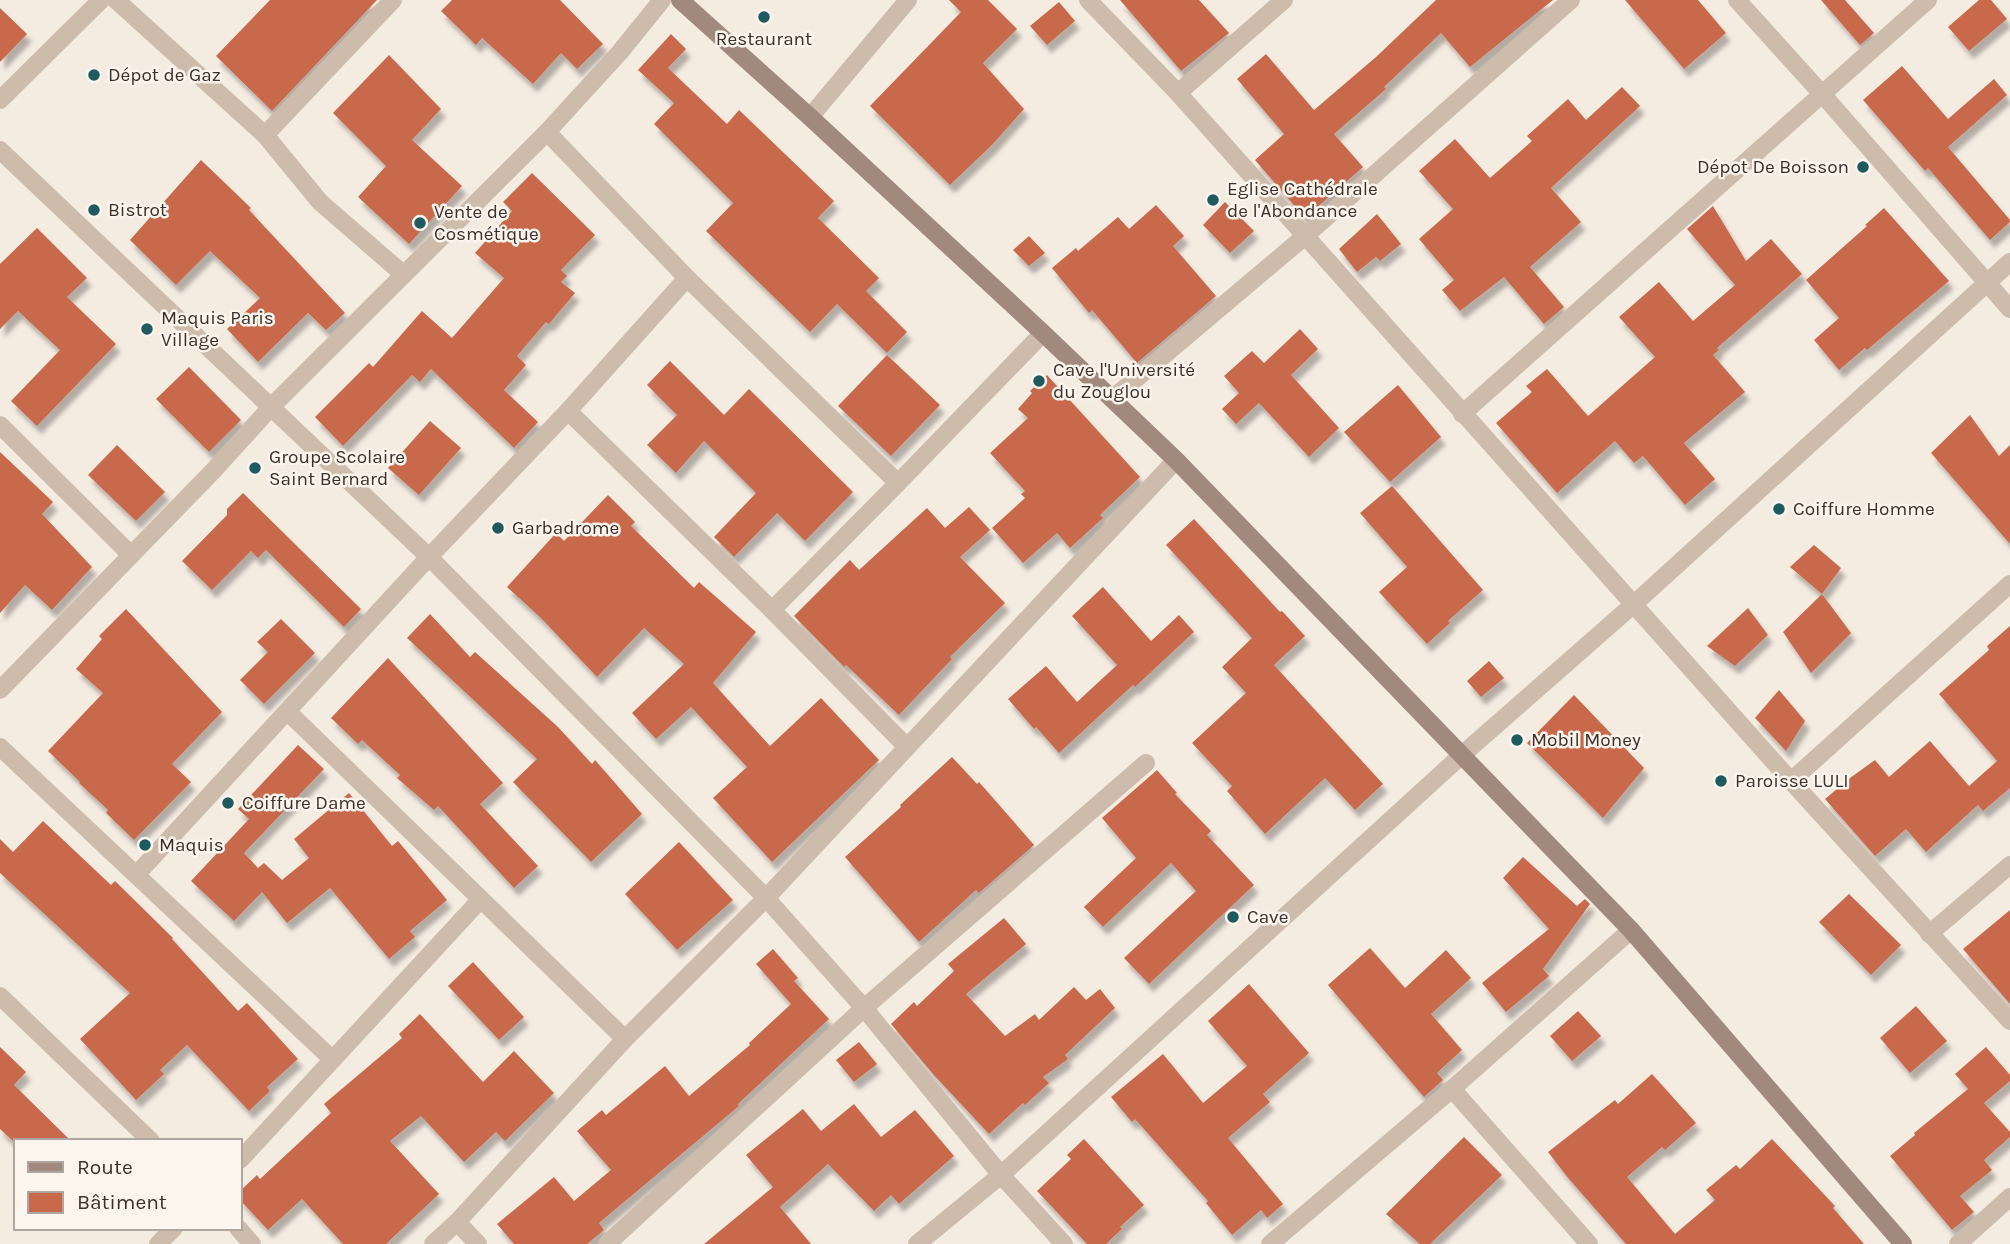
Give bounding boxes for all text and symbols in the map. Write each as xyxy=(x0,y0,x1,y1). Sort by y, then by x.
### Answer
marker: Restaurant xyxy=(756,9,772,25)
place label: Restaurant xyxy=(716,28,812,50)
place label: Dépot de Gaz xyxy=(108,64,221,86)
marker: Dépot de Gaz xyxy=(86,67,102,83)
place label: Dépot De Boisson xyxy=(1697,156,1849,178)
marker: Dépot De Boisson xyxy=(1855,159,1871,175)
place label: Eglise Cathédrale de l'Abondance xyxy=(1227,178,1378,222)
marker: Eglise Cathédrale de l'Abondance xyxy=(1205,192,1221,208)
place label: Bistrot xyxy=(108,199,167,221)
place label: Vente de Cosmétique xyxy=(434,201,539,245)
marker: Bistrot xyxy=(86,202,102,218)
marker: Vente de Cosmétique xyxy=(412,215,428,231)
place label: Maquis Paris Village xyxy=(161,307,274,351)
marker: Maquis Paris Village xyxy=(139,321,155,337)
place label: Cave l'Université du Zouglou xyxy=(1053,359,1195,403)
marker: Cave l'Université du Zouglou xyxy=(1031,373,1047,389)
place label: Groupe Scolaire Saint Bernard xyxy=(269,446,405,490)
marker: Groupe Scolaire Saint Bernard xyxy=(247,460,263,476)
place label: Coiffure Homme xyxy=(1793,498,1935,520)
marker: Coiffure Homme xyxy=(1771,501,1787,517)
place label: Garbadrome xyxy=(512,517,619,539)
marker: Garbadrome xyxy=(490,520,506,536)
place label: Mobil Money xyxy=(1531,729,1641,751)
marker: Mobil Money xyxy=(1509,732,1525,748)
place label: Paroisse LULI xyxy=(1735,770,1849,792)
marker: Paroisse LULI xyxy=(1713,773,1729,789)
place label: Coiffure Dame xyxy=(242,792,366,814)
marker: Coiffure Dame xyxy=(220,795,236,811)
place label: Maquis xyxy=(159,834,224,856)
marker: Maquis xyxy=(137,837,153,853)
place label: Cave xyxy=(1247,906,1288,928)
marker: Cave xyxy=(1225,909,1241,925)
legend xyxy=(14,1139,242,1230)
text: Route xyxy=(77,1155,133,1179)
text: Bâtiment xyxy=(77,1190,167,1214)

